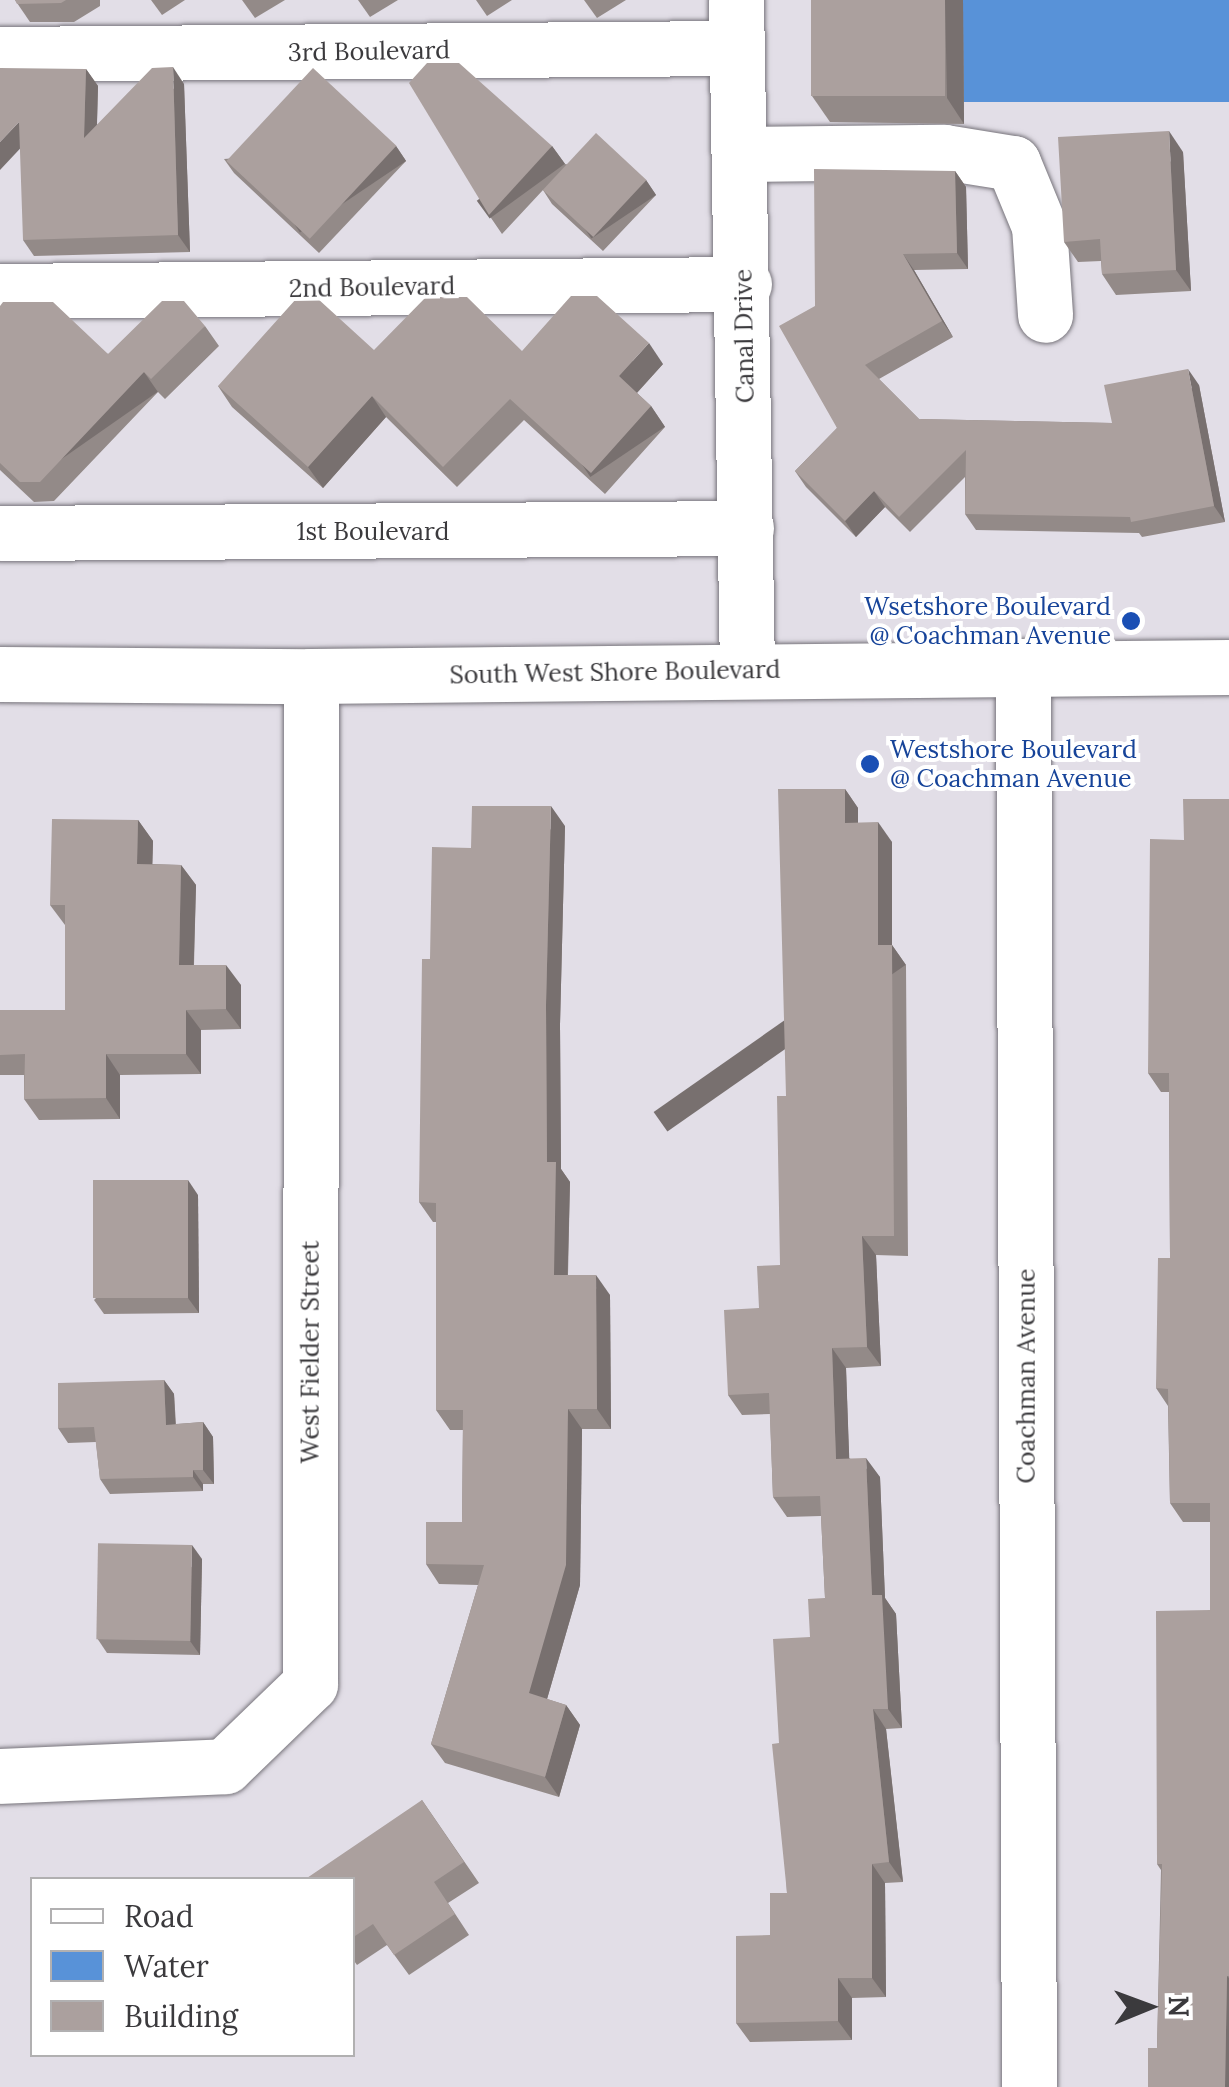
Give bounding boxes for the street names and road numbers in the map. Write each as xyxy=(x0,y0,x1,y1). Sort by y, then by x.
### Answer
street label: 3rd Boulevard xyxy=(288,35,450,67)
street label: Canal Drive xyxy=(728,269,760,403)
street label: 2nd Boulevard xyxy=(289,271,455,303)
street label: 1st Boulevard xyxy=(296,516,450,546)
street label: South West Shore Boulevard xyxy=(449,654,781,690)
street label: West Fielder Street xyxy=(295,1241,325,1463)
street label: Coachman Avenue xyxy=(1011,1268,1041,1484)

